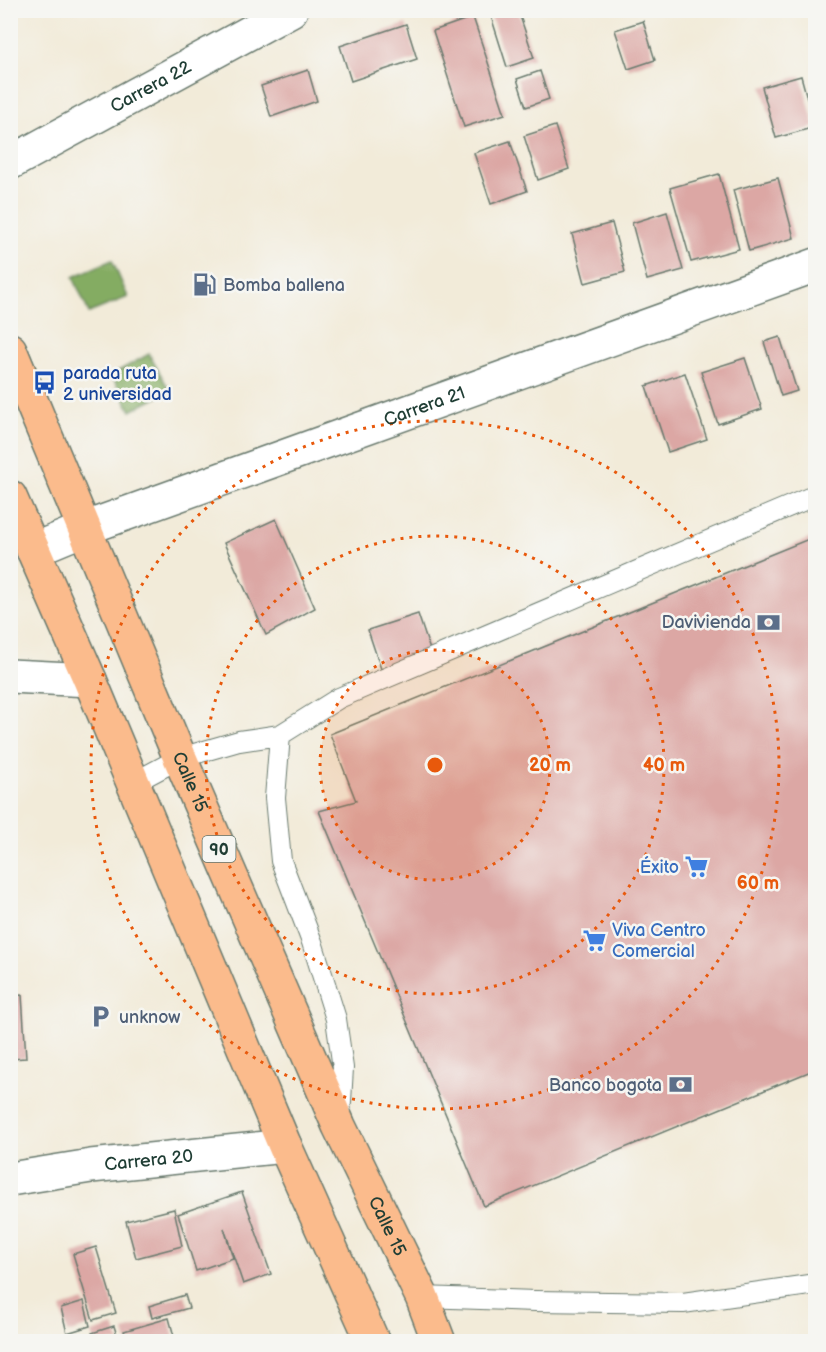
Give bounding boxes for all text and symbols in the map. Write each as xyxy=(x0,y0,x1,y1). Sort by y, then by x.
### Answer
street label: Carrera 22 xyxy=(107,56,195,117)
fuel station icon: Bomba ballena xyxy=(192,272,218,298)
place label: Bomba ballena xyxy=(223,275,345,296)
place label: parada ruta 2 universidad xyxy=(63,363,172,405)
bus stop icon: parada ruta 2 universidad xyxy=(32,370,58,396)
street label: Carrera 21 xyxy=(381,382,468,431)
bank icon: Davivienda xyxy=(756,609,782,635)
place label: Davivienda xyxy=(662,612,751,633)
street label: Calle 15 xyxy=(168,749,212,816)
centre of rings xyxy=(425,755,445,775)
text: 20 m xyxy=(529,755,571,776)
text: 40 m xyxy=(643,755,685,776)
road number: 90 xyxy=(202,836,236,862)
supermarket icon: Éxito xyxy=(684,854,710,880)
place label: Éxito xyxy=(640,855,679,878)
text: 60 m xyxy=(737,873,779,894)
place label: Viva Centro Comercial xyxy=(612,920,706,962)
supermarket icon: Viva Centro Comercial xyxy=(581,927,607,953)
parking icon: unknow xyxy=(88,1004,114,1030)
place label: unknow xyxy=(119,1007,180,1028)
bank icon: Banco bogota xyxy=(667,1072,693,1098)
place label: Banco bogota xyxy=(549,1075,662,1096)
street label: Carrera 20 xyxy=(103,1146,194,1176)
street label: Calle 15 xyxy=(364,1193,410,1259)

